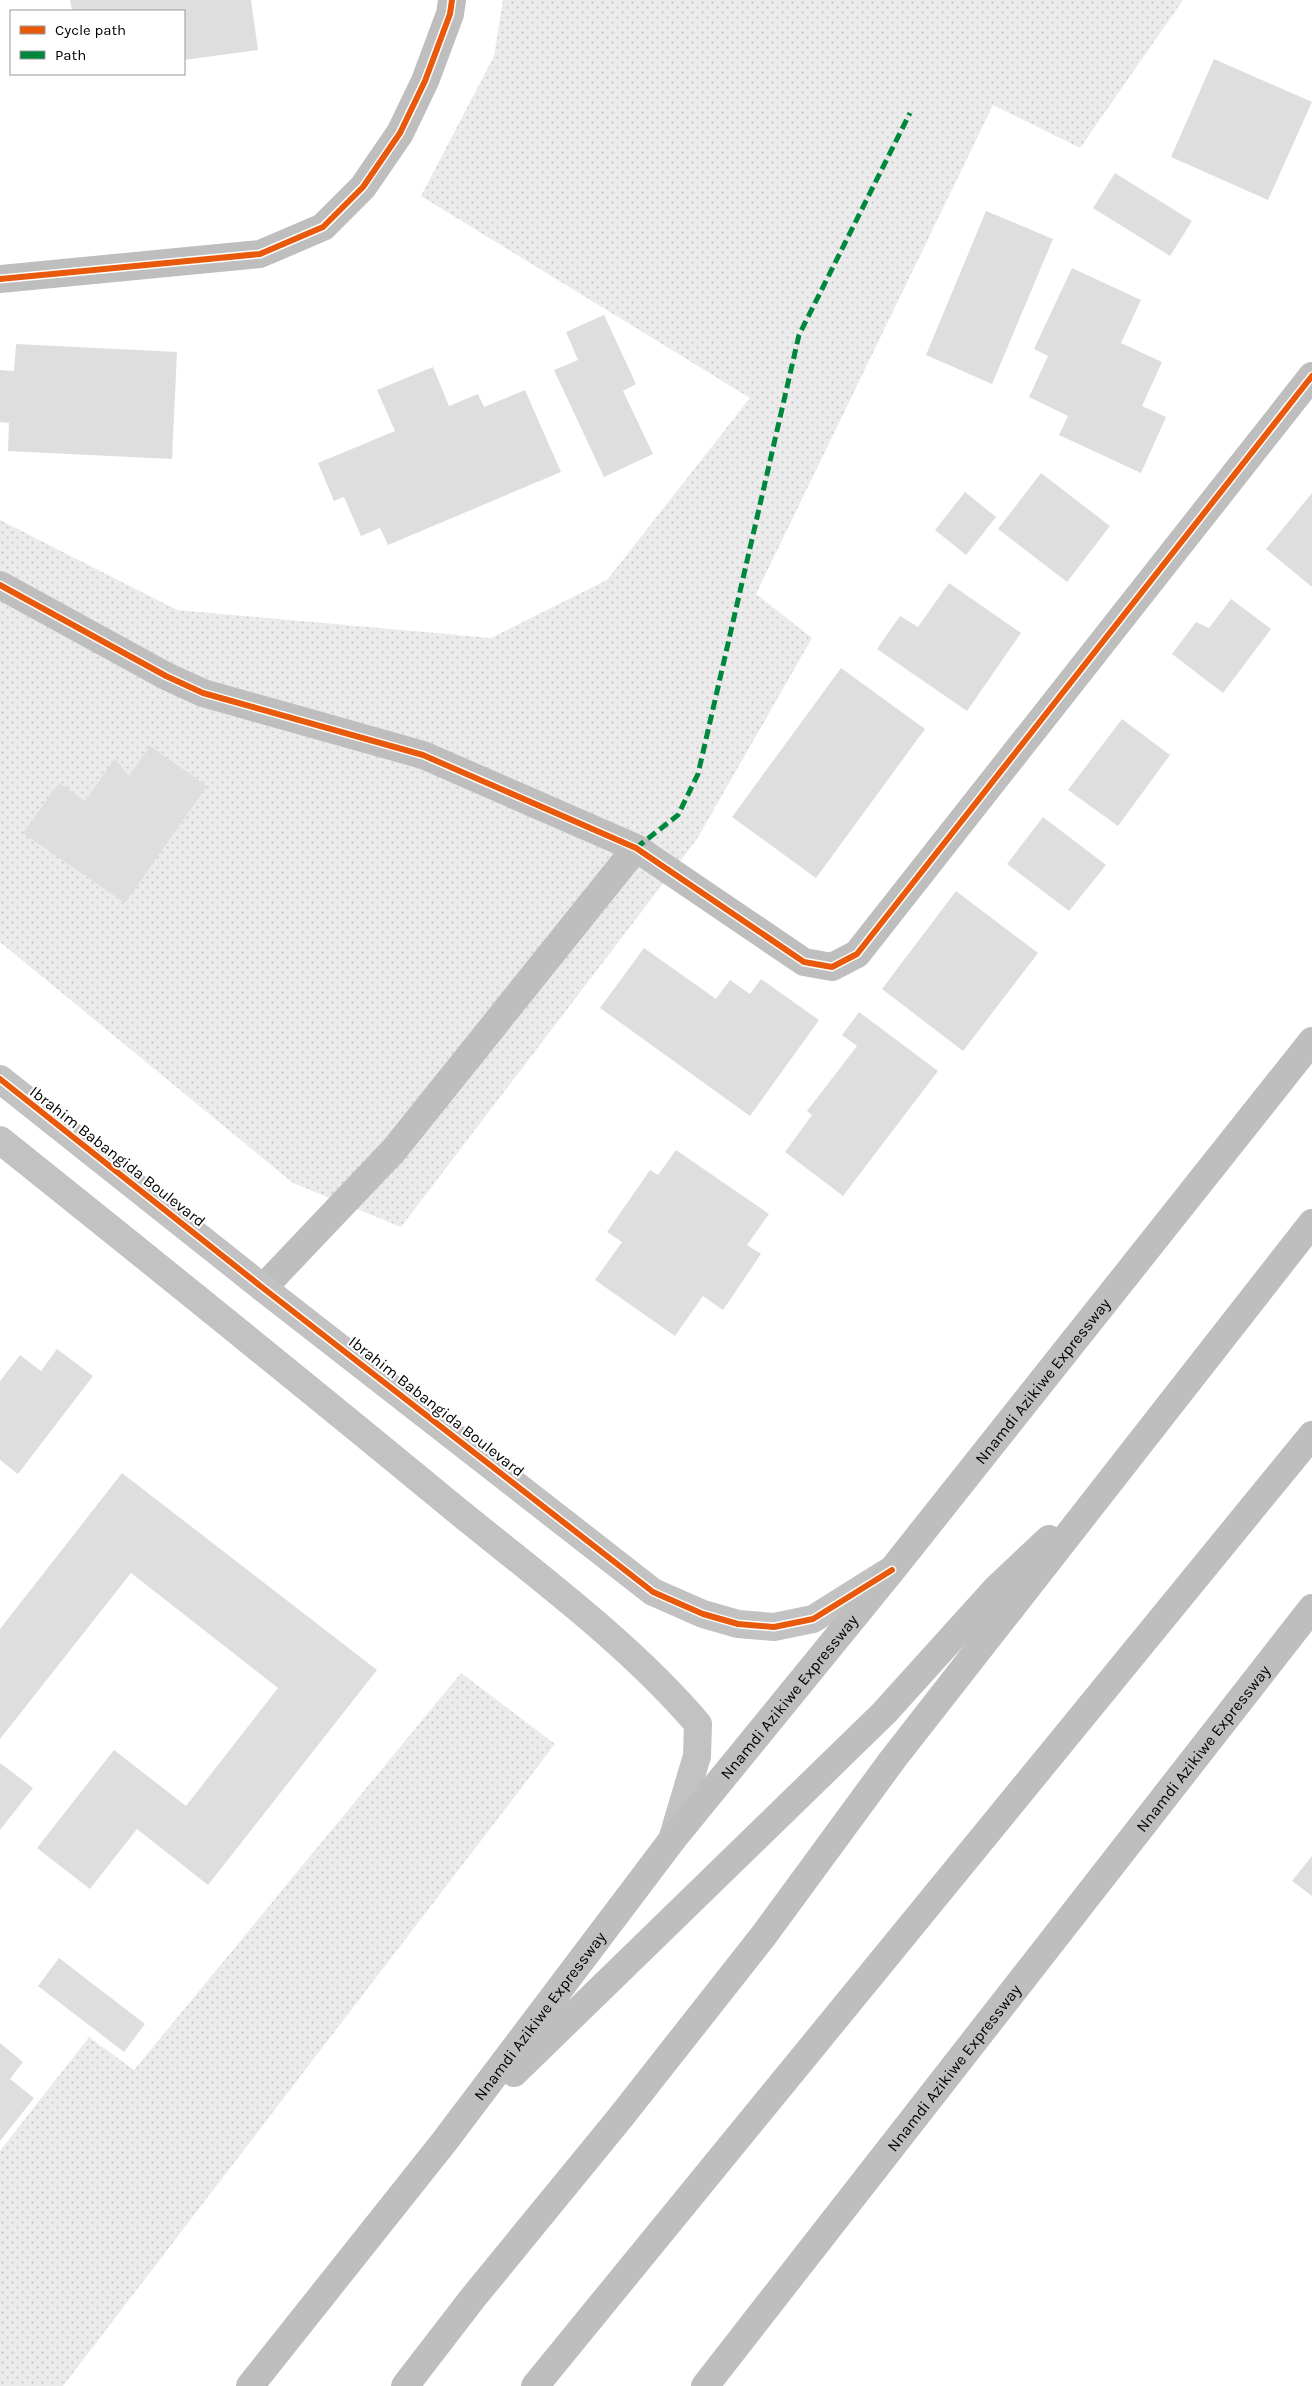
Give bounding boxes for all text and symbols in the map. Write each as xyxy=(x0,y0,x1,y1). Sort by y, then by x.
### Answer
legend xyxy=(10,10,185,75)
text: Cycle path xyxy=(55,21,126,39)
text: Path xyxy=(55,46,86,64)
street label: Ibrahim Babangida Boulevard xyxy=(26,1082,209,1231)
street label: Nnamdi Azikiwe Expressway xyxy=(971,1294,1115,1468)
street label: Ibrahim Babangida Boulevard xyxy=(345,1332,528,1481)
street label: Nnamdi Azikiwe Expressway xyxy=(717,1610,862,1783)
street label: Nnamdi Azikiwe Expressway xyxy=(1132,1661,1274,1836)
street label: Nnamdi Azikiwe Expressway xyxy=(470,1927,610,2104)
street label: Nnamdi Azikiwe Expressway xyxy=(883,1980,1025,2155)

